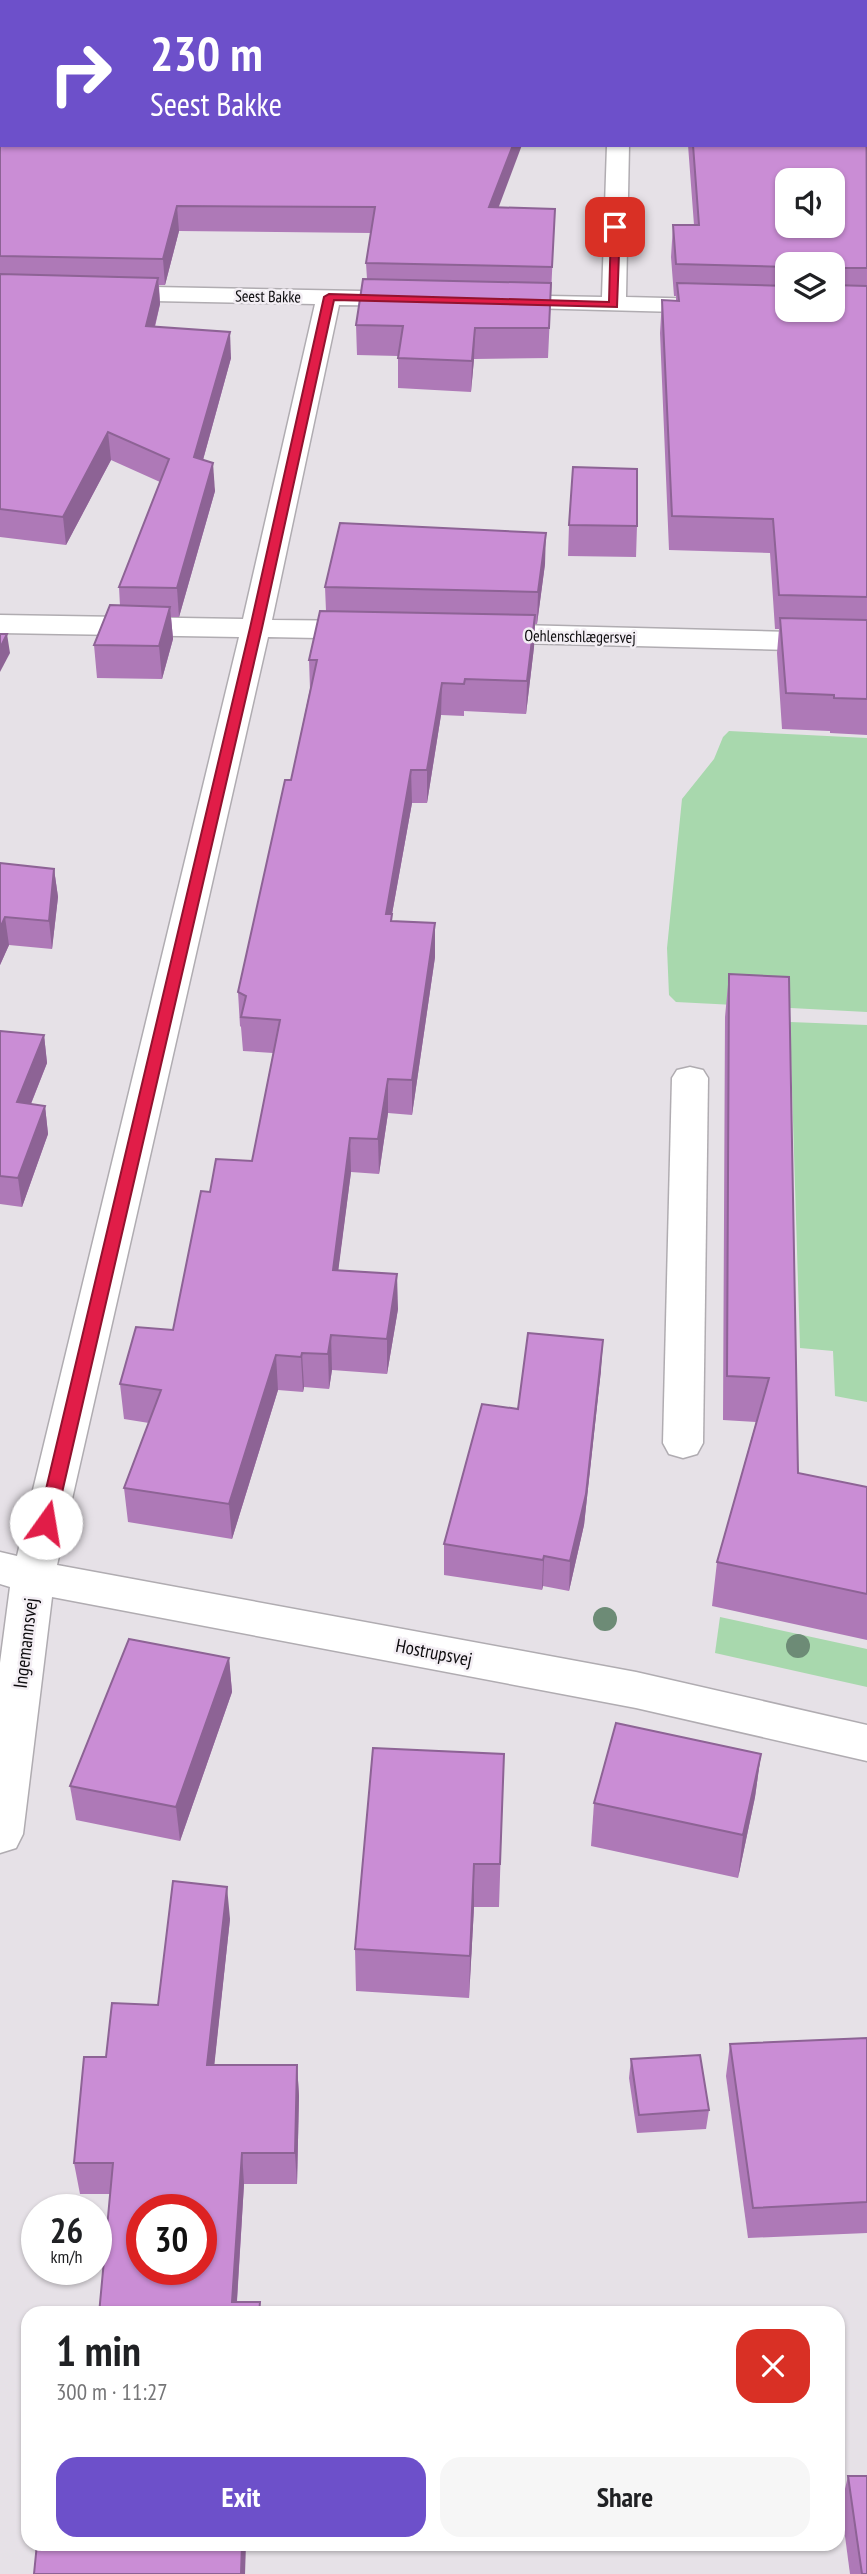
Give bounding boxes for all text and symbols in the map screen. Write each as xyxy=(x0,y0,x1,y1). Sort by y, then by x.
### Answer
text: 230 m xyxy=(150,21,263,85)
icon: right xyxy=(35,28,126,119)
text: Seest Bakke xyxy=(150,83,282,125)
map controls xyxy=(775,168,845,322)
button: sound xyxy=(775,168,845,238)
pin xyxy=(585,197,645,257)
icon: arrive xyxy=(596,208,634,246)
button: layers xyxy=(775,252,845,322)
street label: Seest Bakke xyxy=(235,285,301,307)
street label: Oehlenschlægersvej xyxy=(524,625,636,647)
position arrow xyxy=(9,1486,83,1560)
street label: Ingemannsvej xyxy=(8,1596,42,1690)
street label: Hostrupsvej xyxy=(394,1633,474,1671)
speed limit sign: 30 xyxy=(126,2194,217,2285)
text: 26 xyxy=(50,2207,83,2253)
text: km/h xyxy=(51,2245,82,2268)
text: 1 min xyxy=(56,2323,141,2378)
button: close xyxy=(736,2329,810,2403)
text: 300 m · 11:27 xyxy=(56,2377,168,2406)
button: Exit xyxy=(56,2457,426,2537)
button: Share xyxy=(440,2457,810,2537)

